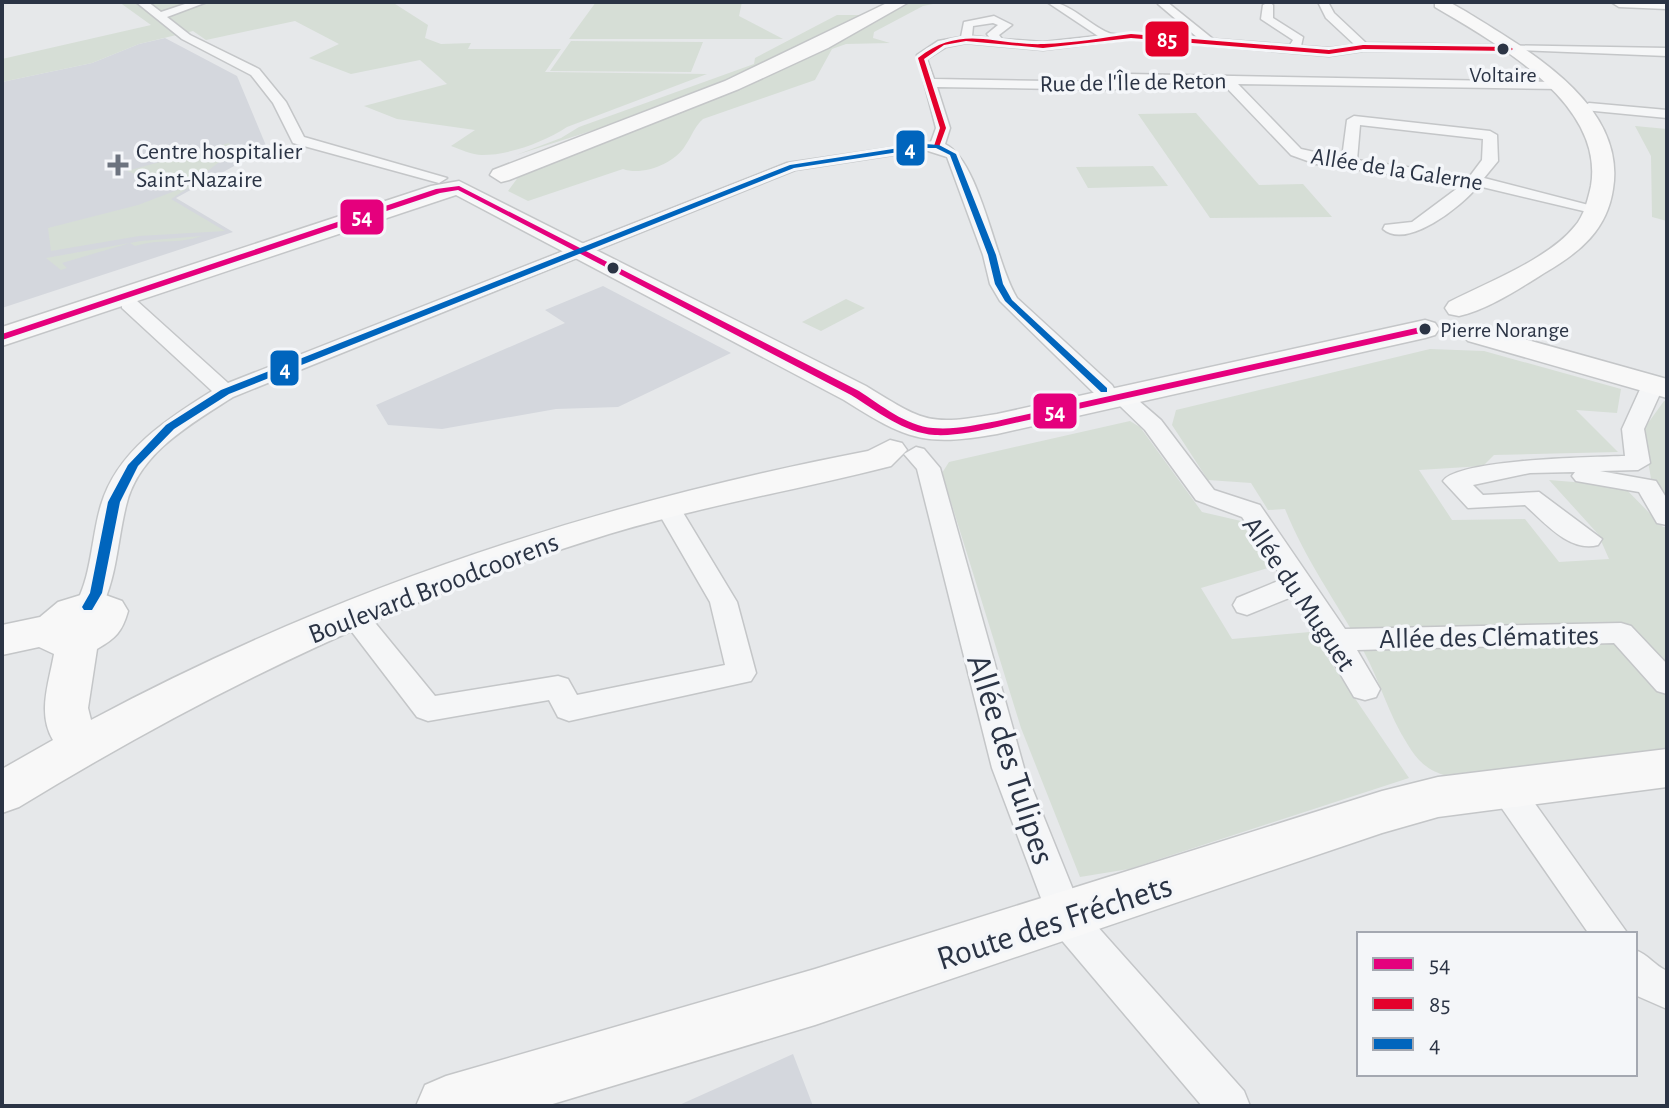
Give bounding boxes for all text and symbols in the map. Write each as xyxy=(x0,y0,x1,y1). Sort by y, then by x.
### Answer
line badge: 85 xyxy=(1144,20,1190,58)
text: 85 xyxy=(1157,29,1177,51)
marker: Voltaire xyxy=(1495,41,1511,57)
place label: Voltaire xyxy=(1469,64,1537,86)
street label: Rue de l'Île de Reton xyxy=(1039,67,1227,97)
line badge: 4 xyxy=(895,129,926,167)
text: 4 xyxy=(904,138,916,160)
place label: Centre hospitalier Saint-Nazaire xyxy=(136,140,303,192)
street label: Allée de la Galerne xyxy=(1309,145,1484,195)
marker: Centre hospitalier Saint-Nazaire xyxy=(107,154,129,176)
line badge: 54 xyxy=(339,198,385,236)
text: 54 xyxy=(352,206,372,228)
unlabelled marker xyxy=(605,260,621,276)
place label: Pierre Norange xyxy=(1440,319,1569,341)
marker: Pierre Norange xyxy=(1417,321,1433,337)
line badge: 4 xyxy=(269,349,300,387)
text: 4 xyxy=(279,358,291,380)
line badge: 54 xyxy=(1032,392,1078,430)
text: 54 xyxy=(1045,401,1065,423)
street label: Allée du Muguet xyxy=(1237,512,1360,676)
street label: Boulevard Broodcoorens xyxy=(305,528,563,649)
street label: Allée des Clématites xyxy=(1379,622,1599,654)
street label: Allée des Tulipes xyxy=(960,650,1060,869)
street label: Route des Fréchets xyxy=(933,869,1176,977)
legend xyxy=(1357,932,1637,1076)
text: 54 xyxy=(1429,953,1451,977)
text: 85 xyxy=(1429,993,1450,1017)
text: 4 xyxy=(1429,1033,1441,1057)

